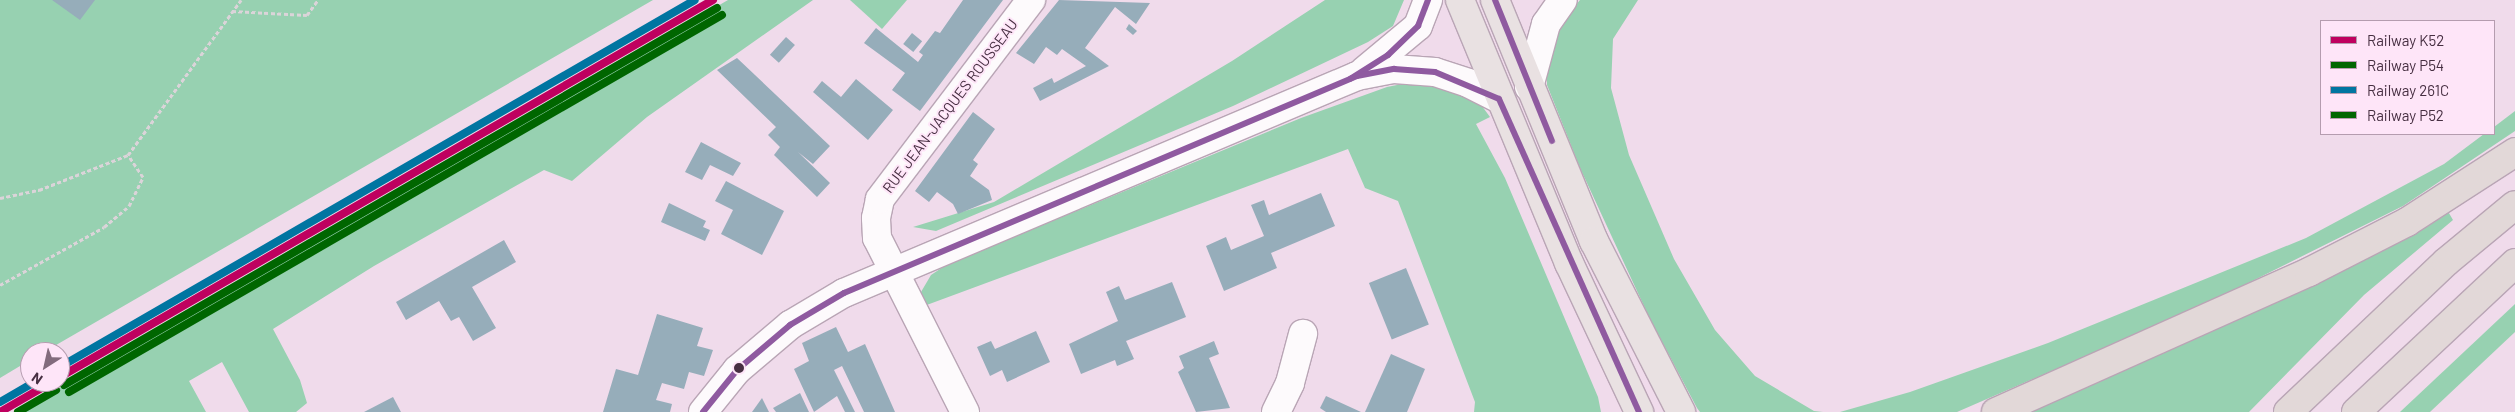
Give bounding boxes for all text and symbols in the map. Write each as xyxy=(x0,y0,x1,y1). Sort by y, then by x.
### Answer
street label: RUE JEAN-JACQUES ROUSSEAU xyxy=(879,15,1021,197)
legend xyxy=(2320,20,2495,135)
text: Railway K52 xyxy=(2367,31,2444,49)
text: Railway P54 xyxy=(2367,56,2444,74)
text: Railway 261C xyxy=(2367,81,2449,99)
text: Railway P52 xyxy=(2367,106,2444,124)
north arrow xyxy=(20,342,70,392)
unlabelled marker xyxy=(734,363,744,373)
text: N xyxy=(28,369,45,389)

